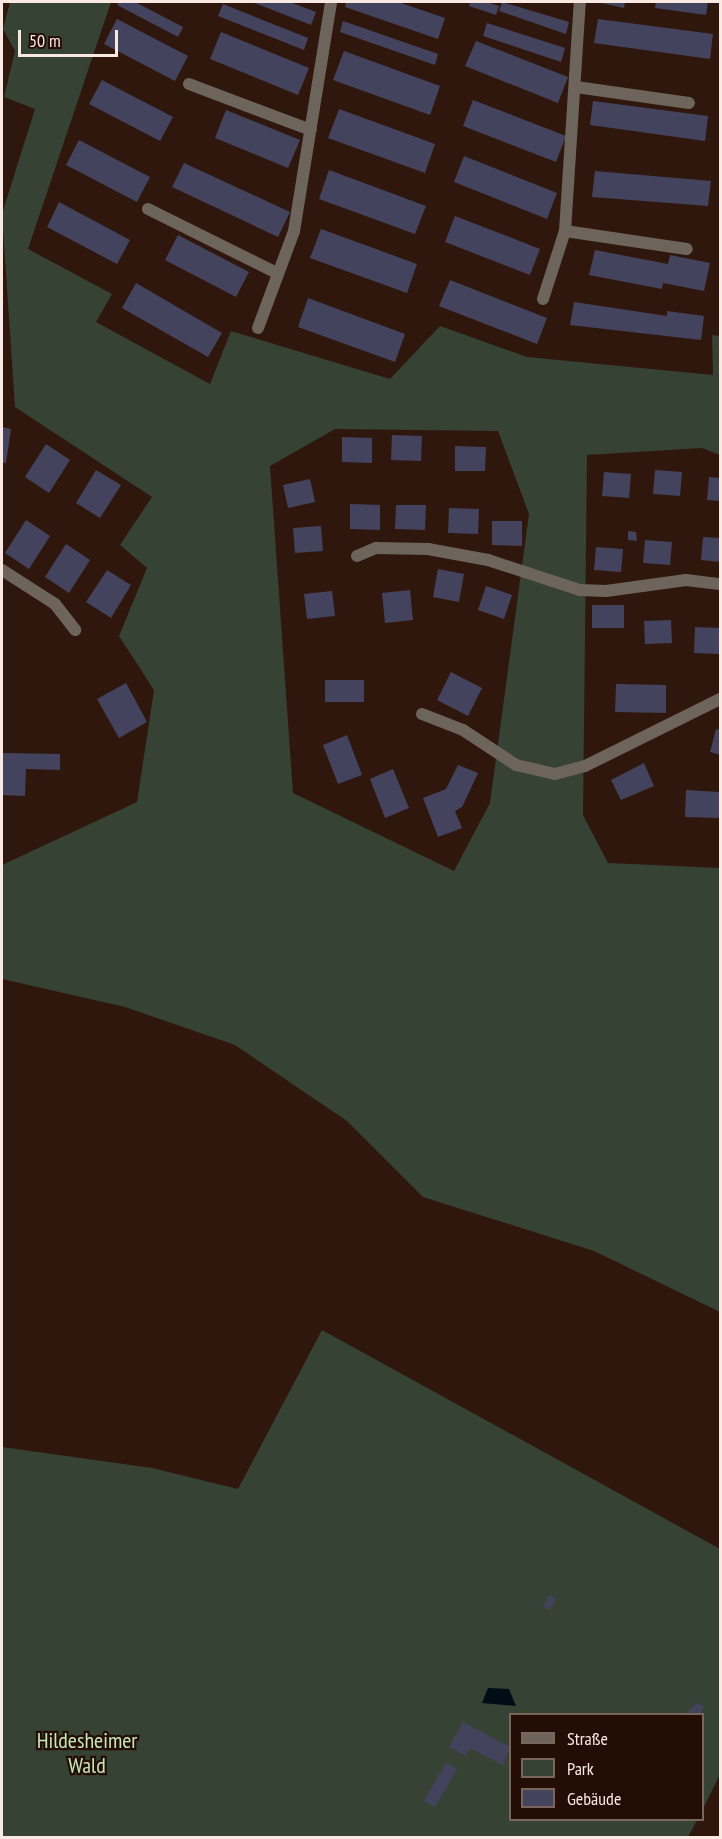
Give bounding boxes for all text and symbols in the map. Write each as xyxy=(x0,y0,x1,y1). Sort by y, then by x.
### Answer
scale bar xyxy=(21,18,122,56)
text: 50 m xyxy=(29,29,61,52)
legend xyxy=(509,1713,704,1821)
park label: Hildesheimer Wald xyxy=(37,1727,137,1778)
text: Straße xyxy=(567,1727,608,1750)
text: Park xyxy=(567,1757,594,1780)
text: Gebäude xyxy=(567,1787,621,1810)

